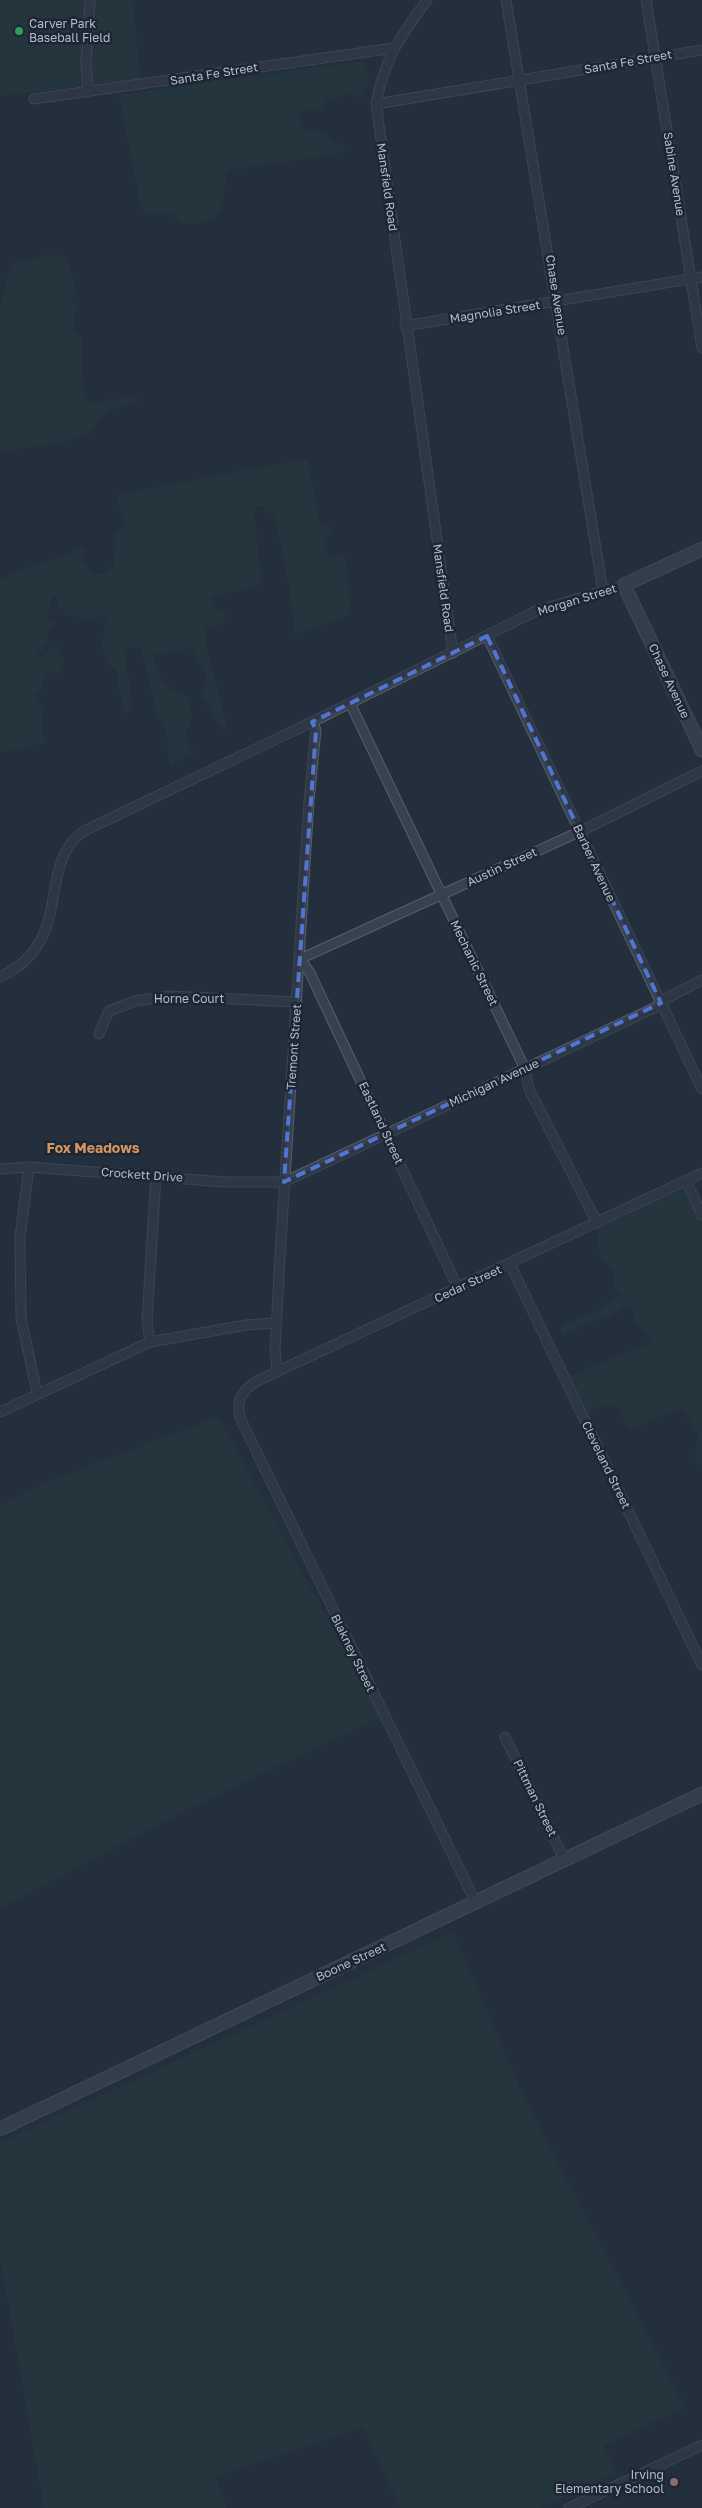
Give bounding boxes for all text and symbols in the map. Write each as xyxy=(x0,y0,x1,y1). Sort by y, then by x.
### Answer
place label: Carver Park Baseball Field xyxy=(29,16,110,45)
marker: Carver Park Baseball Field xyxy=(13,25,25,37)
street label: Santa Fe Street xyxy=(583,46,673,77)
street label: Santa Fe Street xyxy=(169,59,259,88)
street label: Sabine Avenue xyxy=(660,131,689,217)
street label: Mansfield Road xyxy=(374,142,401,232)
street label: Chase Avenue xyxy=(543,254,570,336)
street label: Magnolia Street xyxy=(449,297,541,326)
street label: Mansfield Road xyxy=(430,543,457,633)
street label: Morgan Street xyxy=(535,580,619,619)
street label: Chase Avenue xyxy=(646,641,693,721)
street label: Barber Avenue xyxy=(570,822,619,904)
street label: Austin Street xyxy=(464,844,539,889)
street label: Mechanic Street xyxy=(447,917,502,1008)
street label: Horne Court xyxy=(154,991,225,1006)
street label: Tremont Street xyxy=(283,1003,304,1091)
street label: Michigan Avenue xyxy=(446,1055,541,1110)
street label: Eastland Street xyxy=(356,1079,407,1166)
district label: Fox Meadows xyxy=(46,1139,140,1156)
street label: Crockett Drive xyxy=(101,1164,184,1185)
street label: Cedar Street xyxy=(432,1261,504,1306)
street label: Cleveland Street xyxy=(579,1418,634,1511)
street label: Blakney Street xyxy=(328,1611,379,1694)
street label: Pittman Street xyxy=(510,1757,561,1839)
street label: Boone Street xyxy=(313,1939,388,1984)
place label: Irving Elementary School xyxy=(555,2467,664,2496)
marker: Irving Elementary School xyxy=(668,2476,680,2488)

